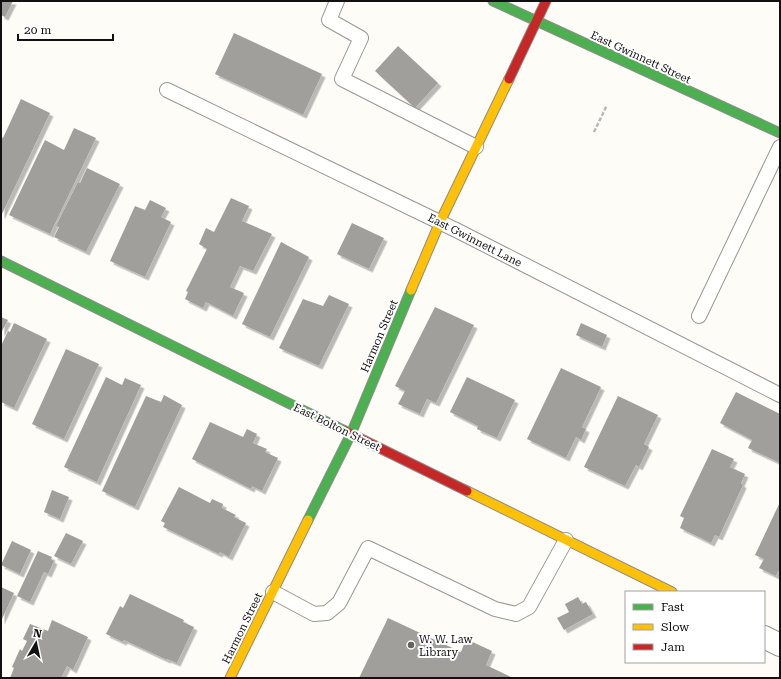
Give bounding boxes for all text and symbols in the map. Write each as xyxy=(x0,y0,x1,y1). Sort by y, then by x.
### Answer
scale bar xyxy=(18,16,113,42)
text: 20 m xyxy=(24,23,51,37)
street label: East Gwinnett Street xyxy=(589,28,693,86)
street label: East Gwinnett Lane xyxy=(426,211,524,270)
street label: Harmon Street xyxy=(358,298,401,375)
street label: East Bolton Street xyxy=(291,401,382,454)
street label: Harmon Street xyxy=(220,590,265,666)
legend xyxy=(625,591,765,663)
text: Fast xyxy=(661,600,685,614)
text: Slow xyxy=(661,620,689,634)
north arrow xyxy=(16,623,56,663)
text: N xyxy=(32,627,43,641)
place label: W. W. Law Library xyxy=(419,633,473,659)
marker: W. W. Law Library xyxy=(406,640,416,650)
text: Jam xyxy=(661,640,685,654)

